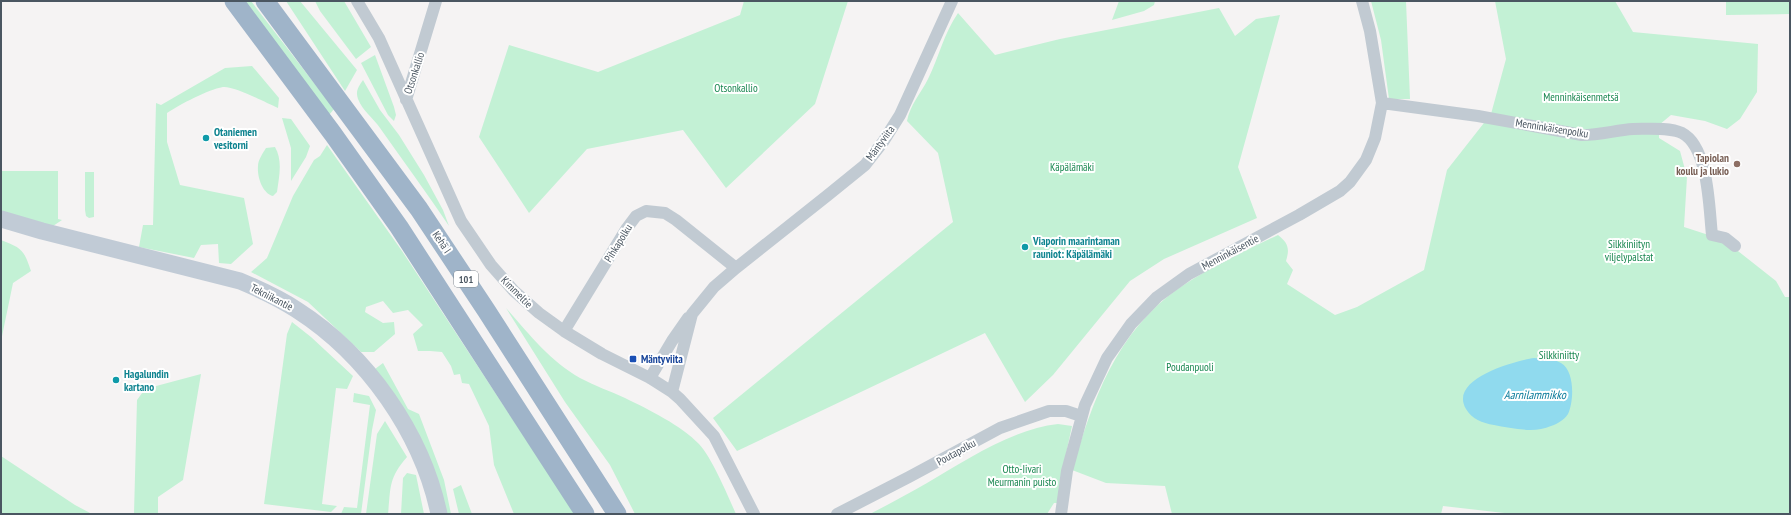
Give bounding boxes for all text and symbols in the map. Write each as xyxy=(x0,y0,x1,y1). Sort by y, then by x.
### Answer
street label: Otsonkallio xyxy=(401,50,427,96)
park label: Otsonkallio xyxy=(714,81,758,95)
park label: Menninkäisenmetsä xyxy=(1543,90,1619,104)
street label: Menninkäisenpolku xyxy=(1514,115,1590,141)
street label: Mäntyviita xyxy=(863,123,897,163)
place label: Otaniemen vesitorni xyxy=(213,125,257,152)
marker: Otaniemen vesitorni xyxy=(201,133,211,143)
place label: Tapiolan koulu ja lukio xyxy=(1676,151,1729,178)
marker: Tapiolan koulu ja lukio xyxy=(1732,159,1742,169)
park label: Käpälämäki xyxy=(1050,160,1094,174)
street label: Pihkapolku xyxy=(601,221,635,265)
street label: Kehä I xyxy=(430,228,454,256)
street label: Menninkäisentie xyxy=(1199,231,1261,273)
place label: Viaporin maarintaman rauniot: Käpälämäki xyxy=(1032,234,1120,261)
park label: Silkkiniityn viljelypalstat xyxy=(1605,237,1653,264)
marker: Viaporin maarintaman rauniot: Käpälämäki xyxy=(1020,242,1030,252)
road number: 101 xyxy=(454,271,478,287)
street label: Kimmeltie xyxy=(498,273,536,311)
street label: Tekniikantie xyxy=(248,280,296,314)
park label: Silkkiniitty xyxy=(1539,348,1580,362)
place label: Mäntyviita xyxy=(641,352,683,366)
marker: Mäntyviita xyxy=(628,354,638,364)
park label: Poudanpuoli xyxy=(1166,360,1214,374)
place label: Hagalundin kartano xyxy=(124,367,169,394)
marker: Hagalundin kartano xyxy=(111,375,121,385)
water label: Aarnilammikko xyxy=(1504,387,1567,402)
street label: Poutapolku xyxy=(934,435,978,468)
park label: Otto-Iivari Meurmanin puisto xyxy=(988,462,1057,489)

